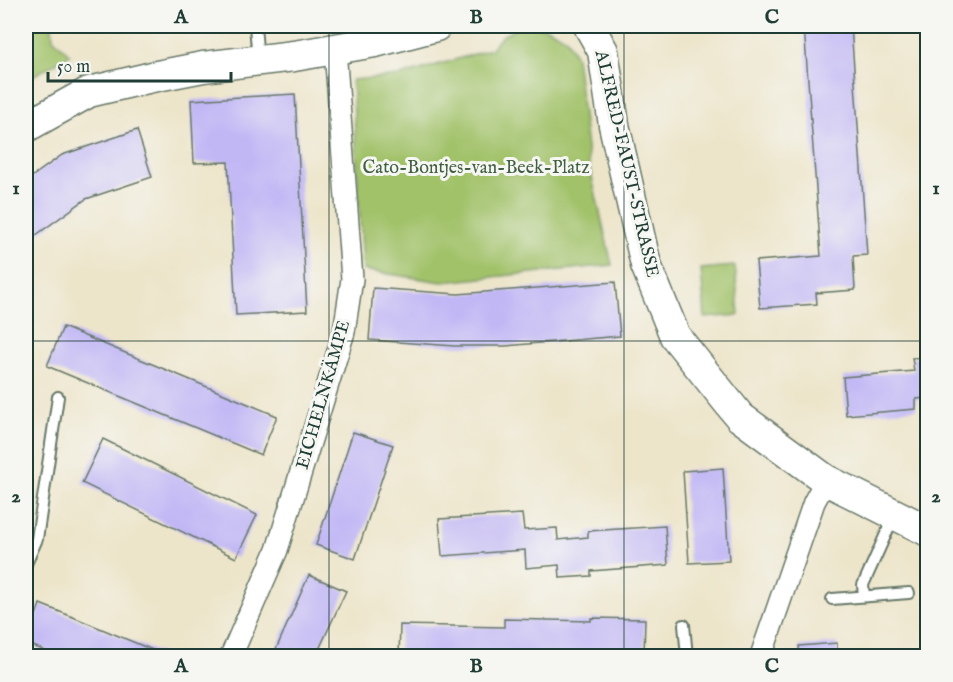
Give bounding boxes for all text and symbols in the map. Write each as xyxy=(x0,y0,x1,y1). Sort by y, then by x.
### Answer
text: A xyxy=(173,5,189,30)
text: B xyxy=(469,5,483,30)
text: C xyxy=(765,5,779,30)
scale bar xyxy=(48,45,231,83)
street label: ALFRED-FAUST-STRASSE xyxy=(588,47,663,280)
text: 50 m xyxy=(57,56,90,79)
park label: Cato-Bontjes-van-Beek-Platz xyxy=(362,157,590,180)
text: 1 xyxy=(12,176,20,201)
text: 1 xyxy=(932,176,940,201)
street label: EICHELNKÄMPE xyxy=(291,317,356,472)
text: 2 xyxy=(11,484,21,509)
text: 2 xyxy=(931,484,941,509)
text: A xyxy=(173,654,189,679)
text: B xyxy=(469,654,483,679)
text: C xyxy=(765,654,779,679)

